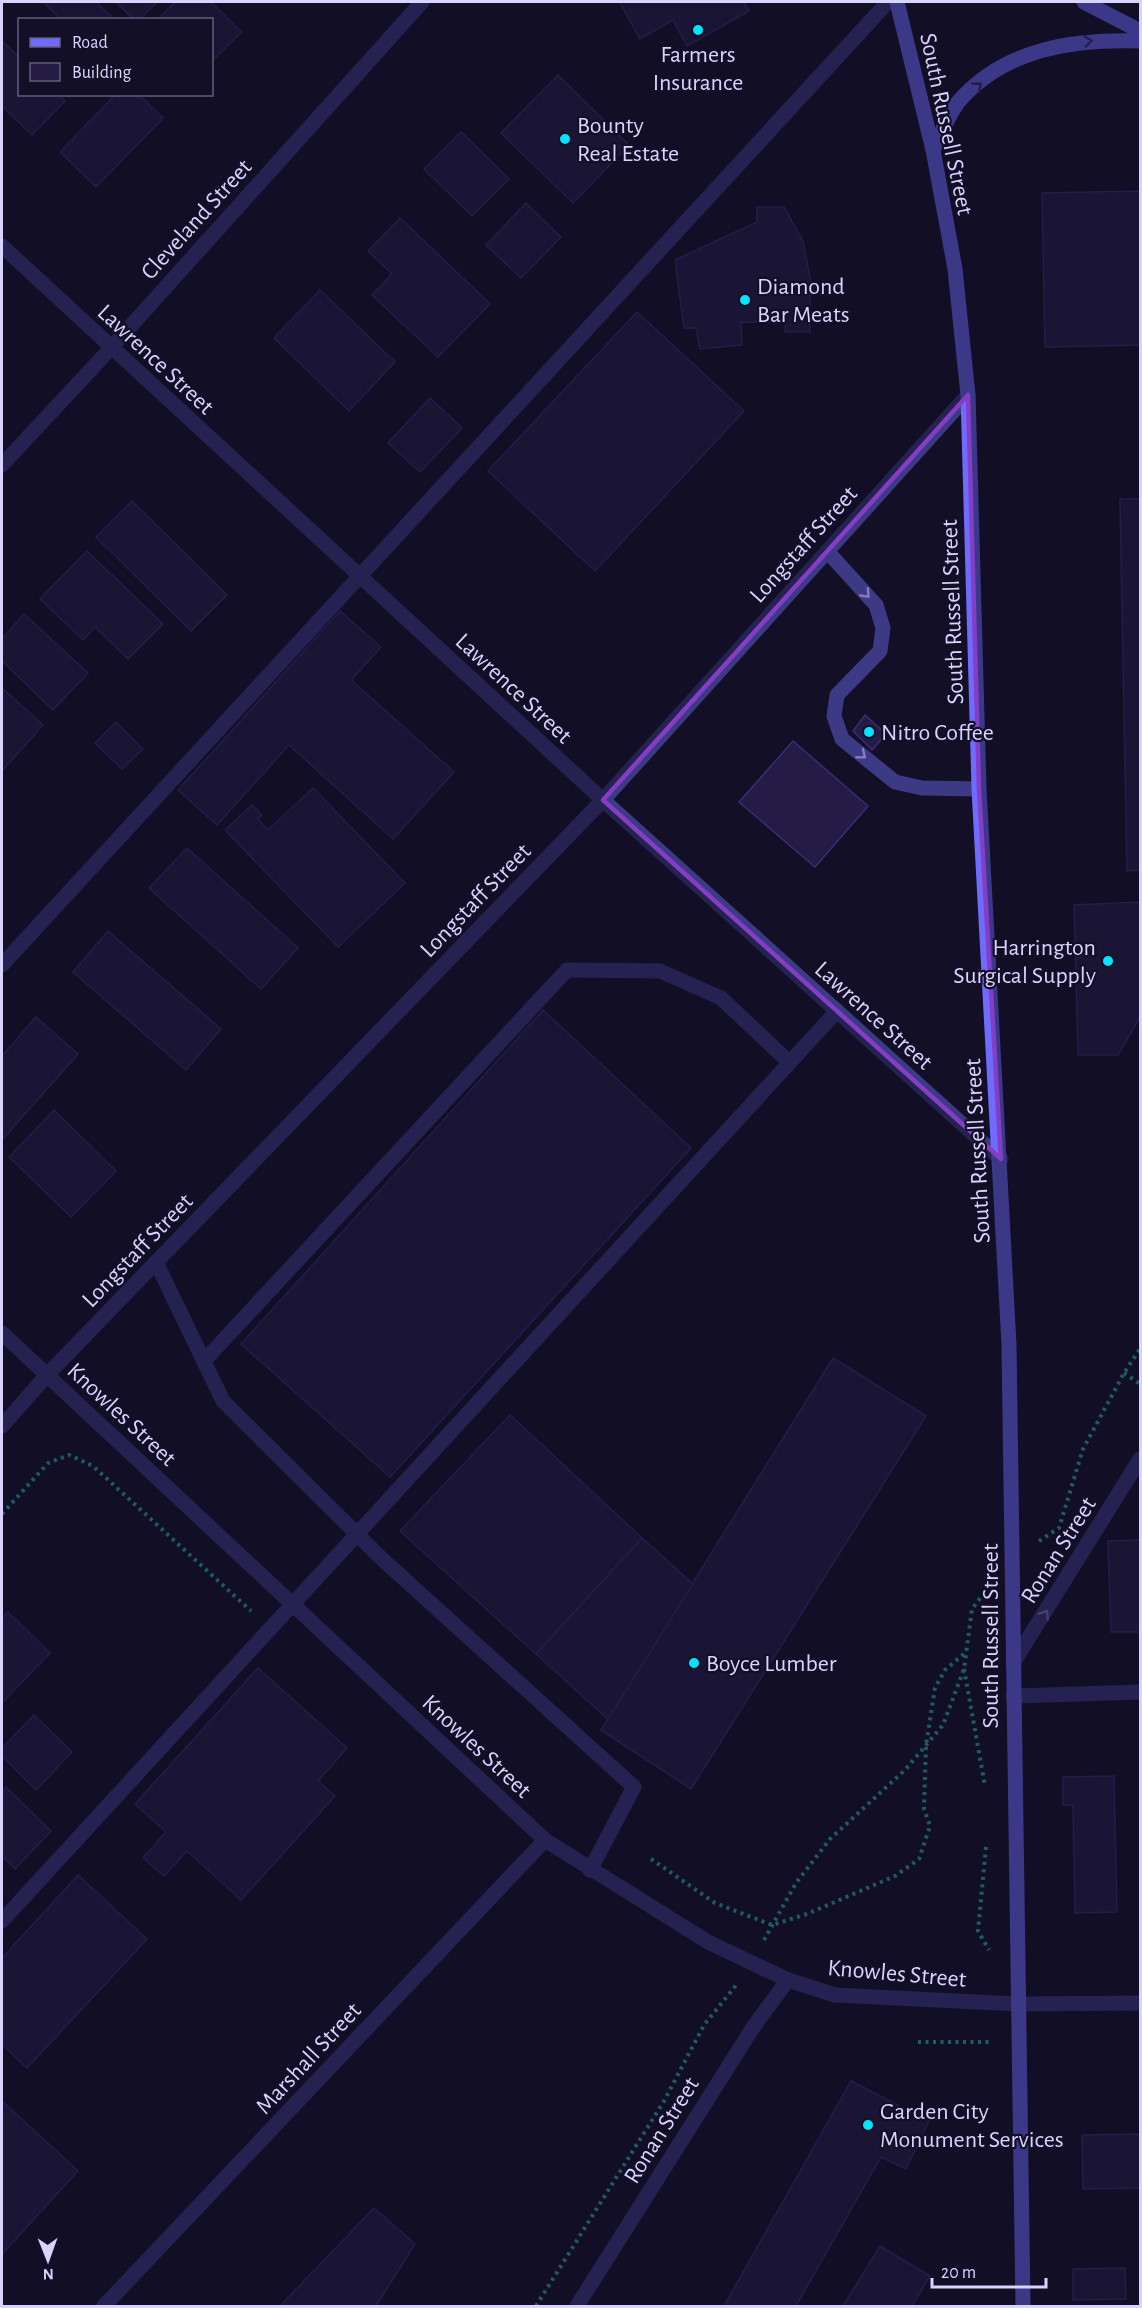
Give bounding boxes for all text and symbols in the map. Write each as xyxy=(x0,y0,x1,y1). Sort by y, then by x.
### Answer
legend xyxy=(18,18,213,96)
marker: Farmers Insurance xyxy=(691,23,705,37)
street label: South Russell Street xyxy=(915,31,977,218)
text: Road xyxy=(72,34,108,52)
one-way arrow xyxy=(1083,35,1092,47)
place label: Farmers Insurance xyxy=(653,43,743,95)
text: Building xyxy=(72,64,132,82)
one-way arrow xyxy=(971,82,982,93)
place label: Bounty Real Estate xyxy=(577,114,679,166)
marker: Bounty Real Estate xyxy=(558,132,572,146)
street label: Cleveland Street xyxy=(137,155,257,284)
place label: Diamond Bar Meats xyxy=(757,275,850,327)
marker: Diamond Bar Meats xyxy=(738,293,752,307)
street label: Lawrence Street xyxy=(93,300,218,420)
street label: Longstaff Street xyxy=(745,482,862,608)
street label: South Russell Street xyxy=(938,519,968,705)
one-way arrow xyxy=(859,587,870,598)
street label: Lawrence Street xyxy=(451,629,576,749)
place label: Nitro Coffee xyxy=(881,721,994,745)
marker: Nitro Coffee xyxy=(862,725,876,739)
one-way arrow xyxy=(856,748,867,759)
street label: Longstaff Street xyxy=(416,839,536,962)
place label: Harrington Surgical Supply xyxy=(953,936,1096,988)
marker: Harrington Surgical Supply xyxy=(1101,954,1115,968)
street label: Lawrence Street xyxy=(810,957,937,1075)
street label: South Russell Street xyxy=(961,1058,995,1244)
street label: Longstaff Street xyxy=(78,1189,198,1312)
street label: Knowles Street xyxy=(62,1358,181,1471)
street label: Ronan Street xyxy=(1017,1493,1101,1608)
street label: South Russell Street xyxy=(979,1543,1003,1729)
one-way arrow xyxy=(1038,1610,1050,1620)
place label: Boyce Lumber xyxy=(706,1652,837,1676)
marker: Boyce Lumber xyxy=(687,1656,701,1670)
street label: Knowles Street xyxy=(417,1690,536,1803)
street label: Knowles Street xyxy=(827,1956,968,1992)
street label: Marshall Street xyxy=(252,1998,366,2119)
street label: Ronan Street xyxy=(620,2073,704,2188)
place label: Garden City Monument Services xyxy=(880,2100,1064,2152)
marker: Garden City Monument Services xyxy=(861,2118,875,2132)
north arrow xyxy=(18,2230,78,2290)
scale bar xyxy=(932,2251,1046,2289)
text: 20 m xyxy=(941,2264,976,2282)
text: N xyxy=(43,2266,54,2282)

